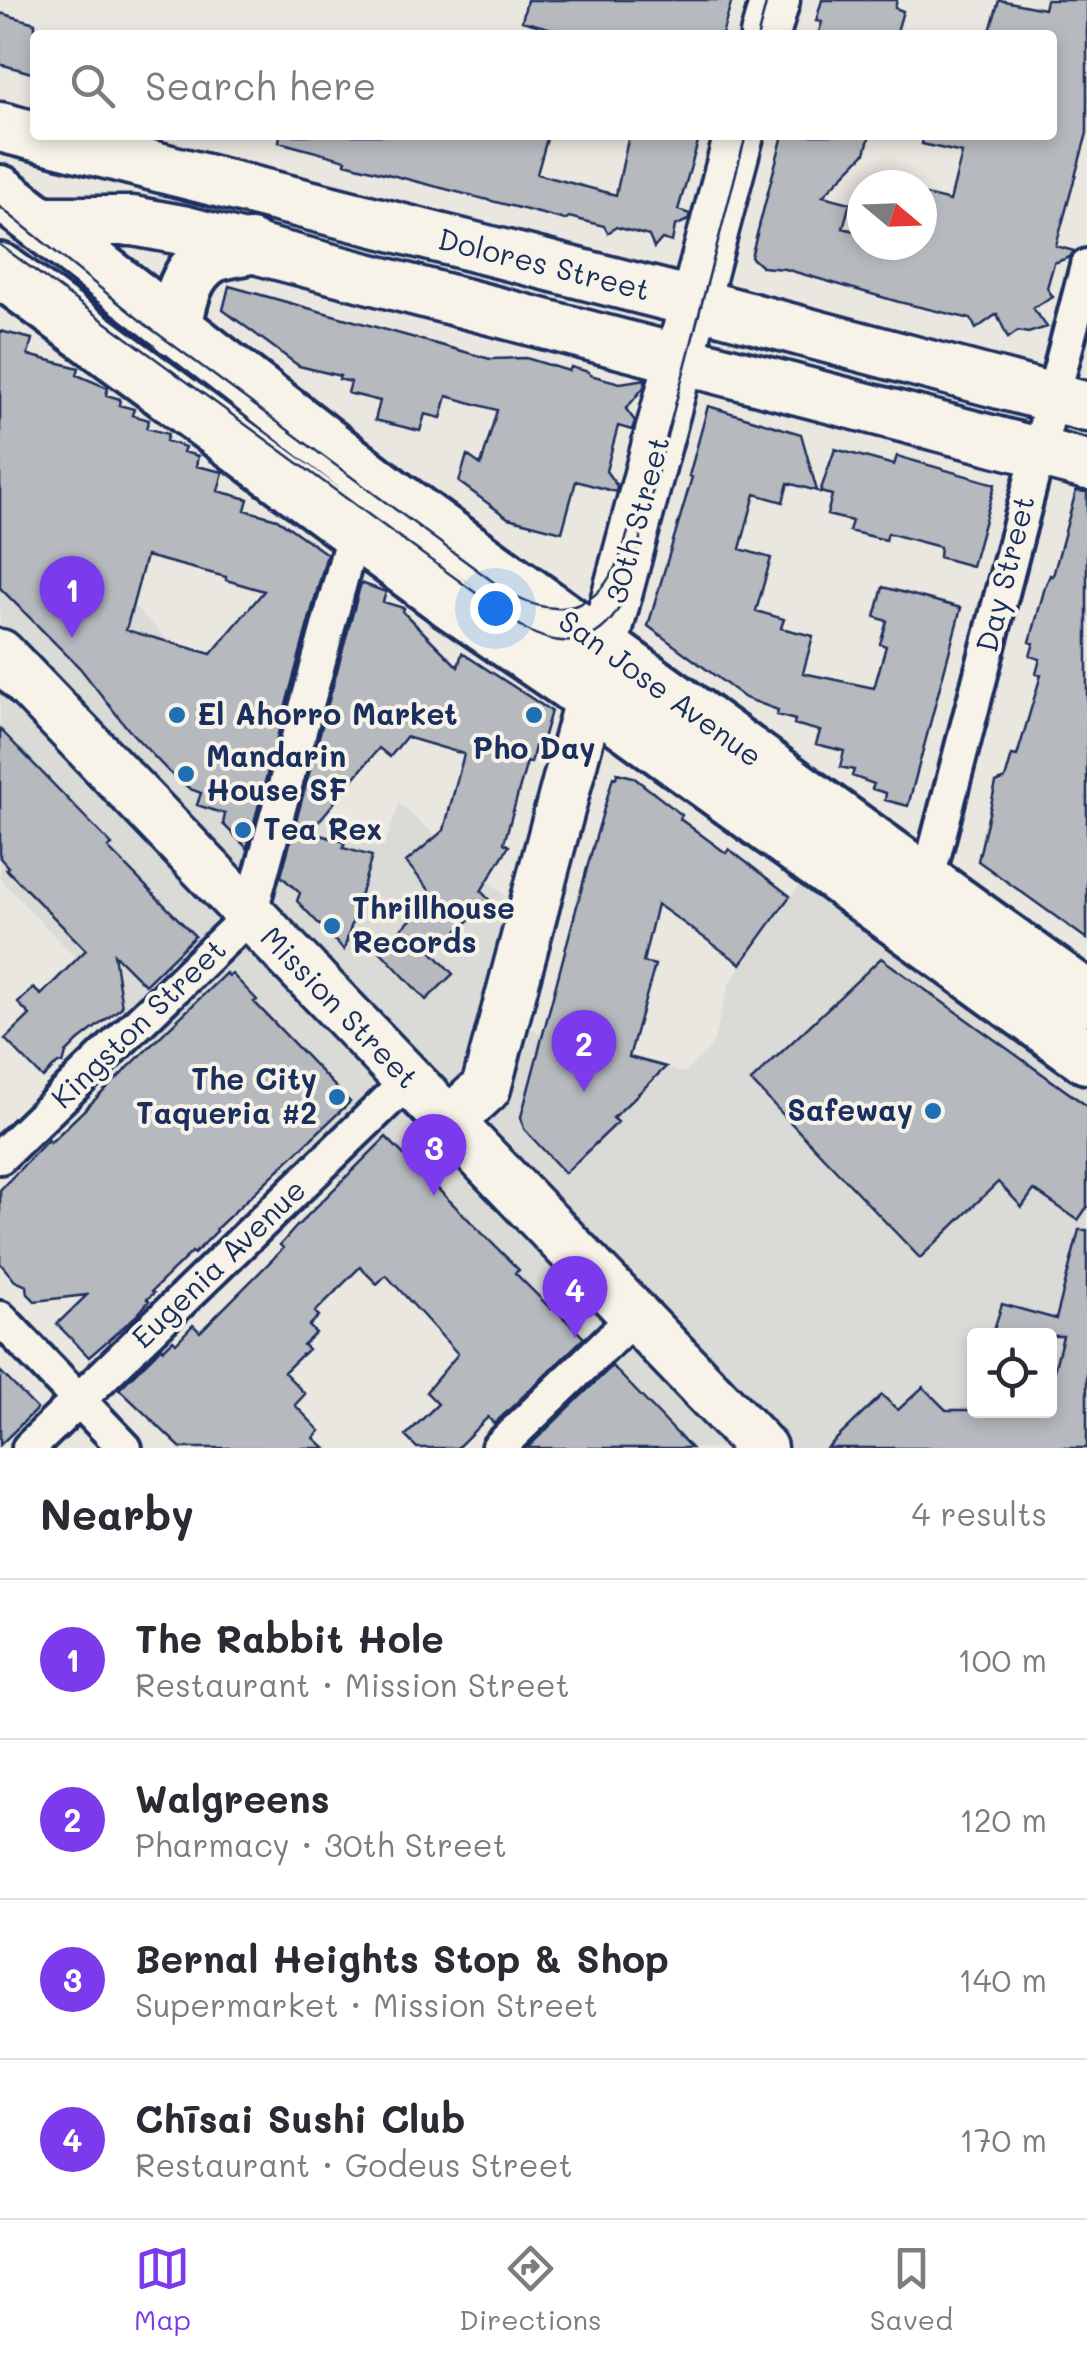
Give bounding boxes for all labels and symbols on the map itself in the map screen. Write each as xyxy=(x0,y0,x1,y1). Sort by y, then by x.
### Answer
north arrow xyxy=(847,170,937,260)
street label: Dolores Street xyxy=(434,217,655,309)
street label: 30th Street xyxy=(595,432,678,607)
street label: Day Street xyxy=(965,491,1043,656)
pin: 1 xyxy=(40,556,104,638)
your location xyxy=(470,583,521,634)
street label: San Jose Avenue xyxy=(551,600,771,775)
place label: El Ahorro Market xyxy=(197,693,458,733)
marker: El Ahorro Market xyxy=(166,704,188,726)
marker: Pho Day xyxy=(523,704,545,726)
place label: Pho Day xyxy=(472,727,596,767)
place label: Mandarin House SF xyxy=(206,735,347,809)
marker: Mandarin House SF xyxy=(175,763,197,785)
place label: Tea Rex xyxy=(263,808,382,848)
marker: Tea Rex xyxy=(232,819,254,841)
place label: Thrillhouse Records xyxy=(352,887,515,961)
marker: Thrillhouse Records xyxy=(321,915,343,937)
street label: Mission Street xyxy=(253,917,428,1096)
street label: Kingston Street xyxy=(41,929,234,1116)
pin: 2 xyxy=(552,1010,616,1092)
place label: The City Taqueria #2 xyxy=(136,1058,317,1132)
marker: The City Taqueria #2 xyxy=(326,1086,348,1108)
place label: Safeway xyxy=(787,1089,913,1129)
marker: Safeway xyxy=(922,1100,944,1122)
pin: 3 xyxy=(402,1114,466,1196)
street label: Eugenia Avenue xyxy=(122,1169,313,1356)
pin: 4 xyxy=(542,1256,608,1338)

